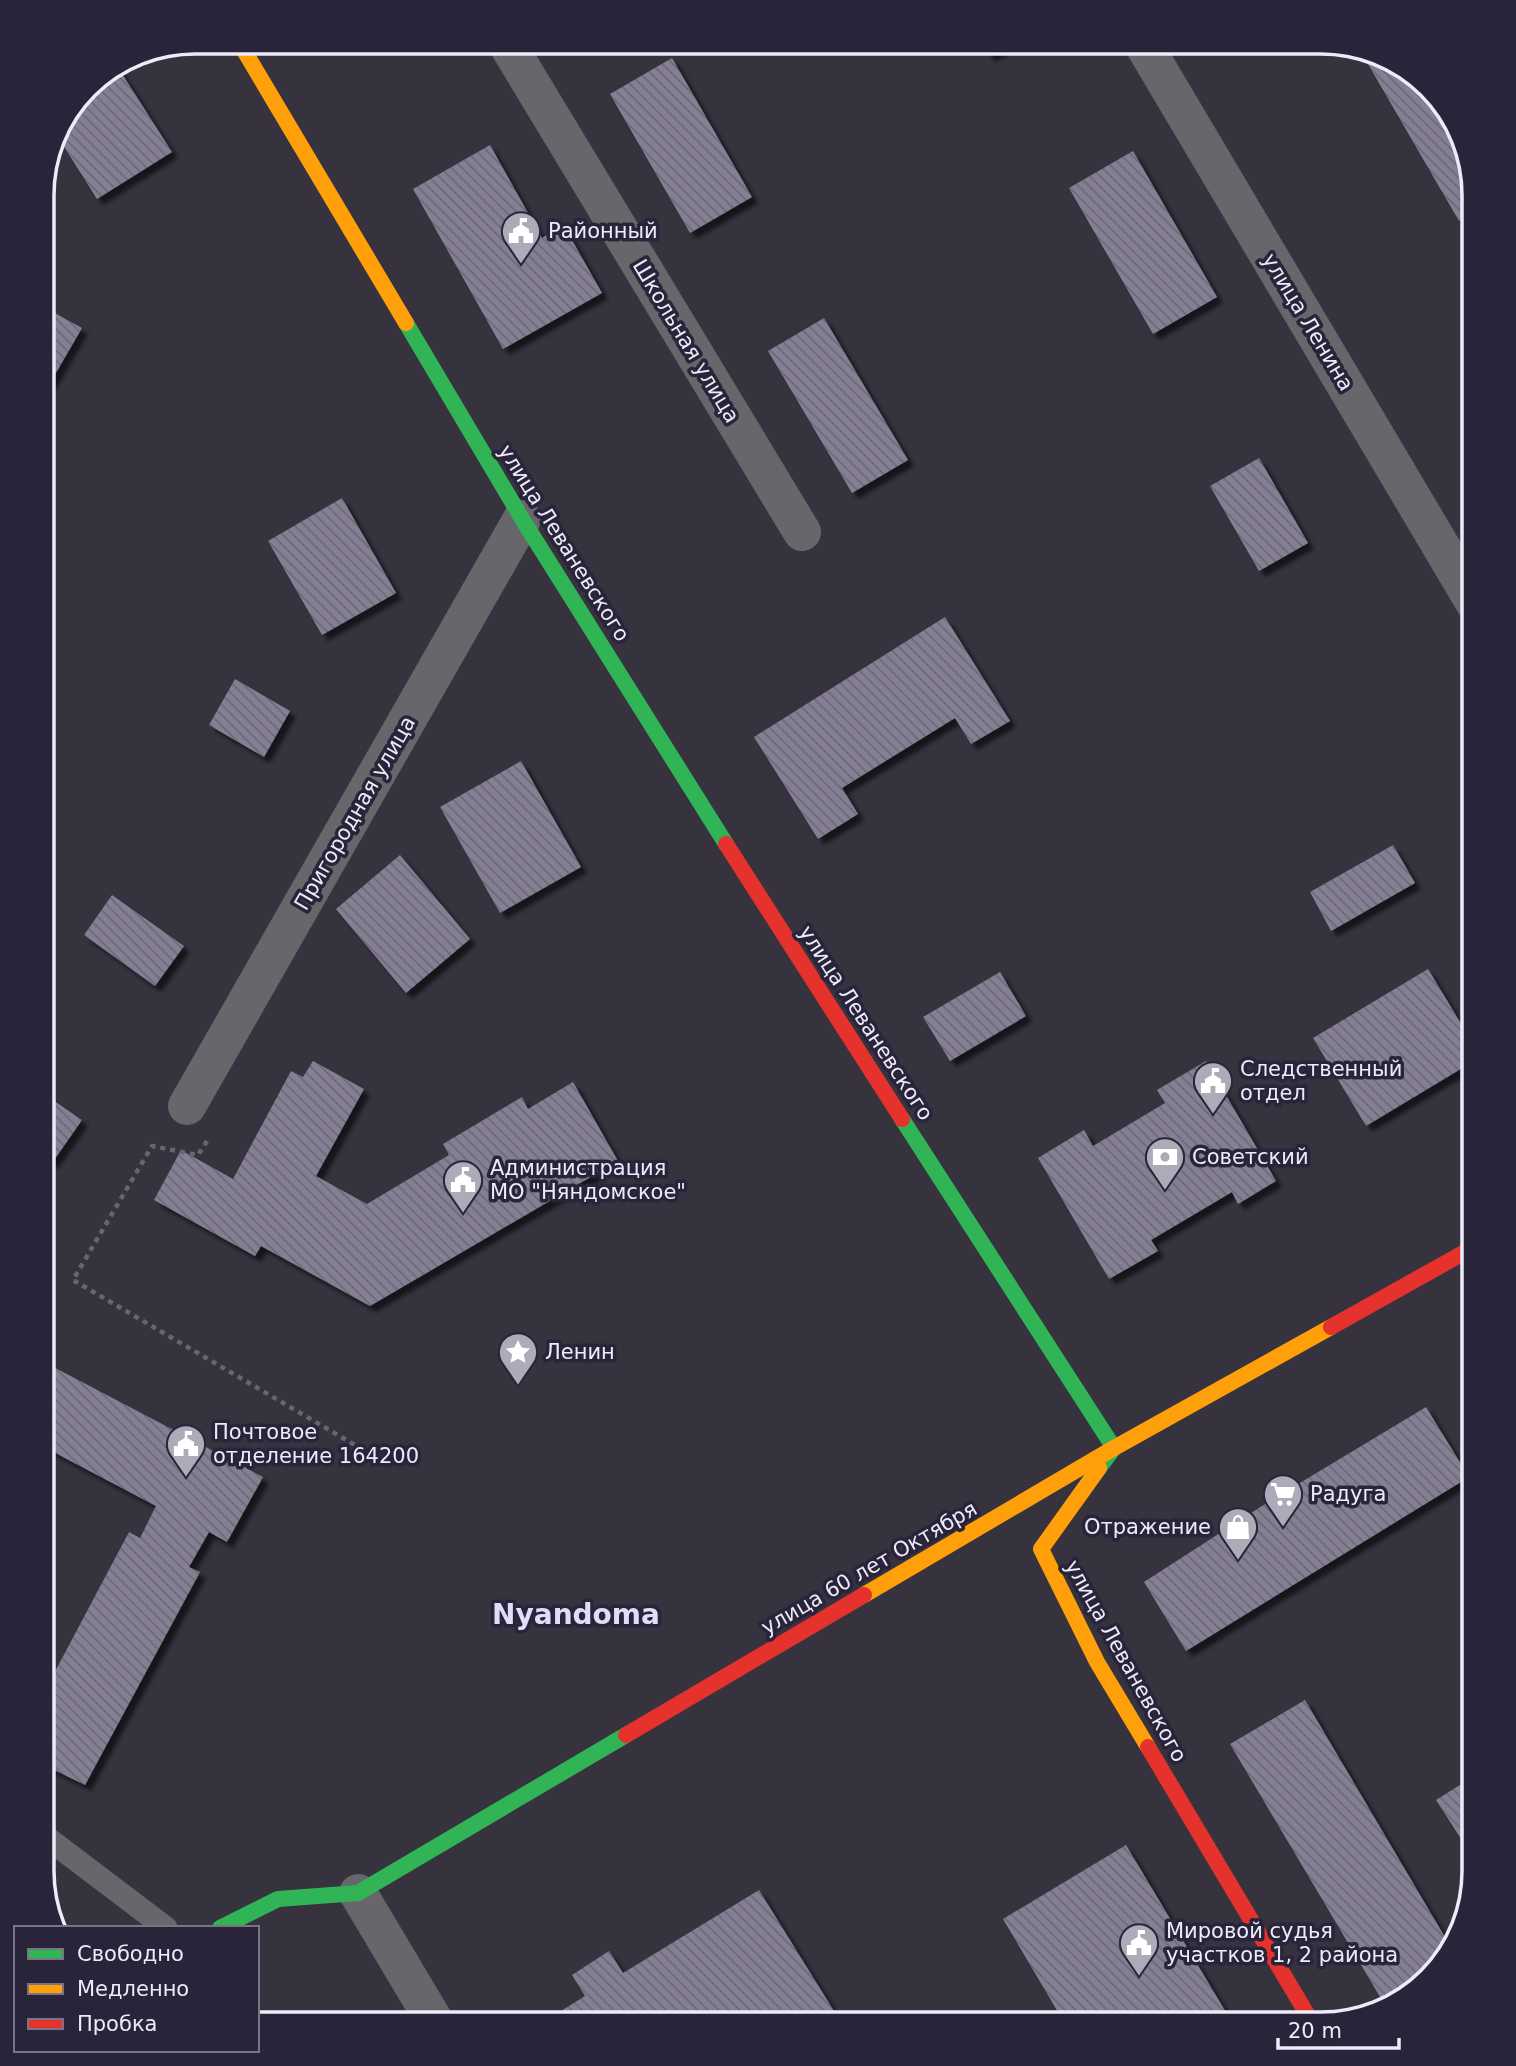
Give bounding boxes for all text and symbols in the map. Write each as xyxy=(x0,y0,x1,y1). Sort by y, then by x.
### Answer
public building icon: Районный xyxy=(500,210,542,265)
place label: Районный xyxy=(548,219,658,243)
street label: улица Ленина xyxy=(1258,249,1358,395)
street label: Школьная улица xyxy=(628,255,744,427)
street label: улица Леваневского xyxy=(494,440,634,646)
street label: Пригородная улица xyxy=(290,712,420,914)
street label: улица Леваневского xyxy=(794,921,938,1125)
place label: Следственный отдел xyxy=(1240,1057,1402,1105)
public building icon: Следственный отдел xyxy=(1192,1060,1234,1115)
bank icon: Советский xyxy=(1144,1136,1186,1191)
place label: Советский xyxy=(1192,1145,1309,1169)
place label: Администрация МО "Няндомское" xyxy=(490,1156,686,1204)
public building icon: Администрация МО "Няндомское" xyxy=(442,1159,484,1214)
place icon: Ленин xyxy=(497,1331,539,1386)
place label: Ленин xyxy=(545,1340,615,1364)
place label: Почтовое отделение 164200 xyxy=(213,1420,419,1468)
public building icon: Почтовое отделение 164200 xyxy=(165,1423,207,1478)
supermarket icon: Радуга xyxy=(1262,1473,1304,1528)
place label: Радуга xyxy=(1310,1482,1386,1506)
street label: улица 60 лет Октября xyxy=(757,1496,981,1640)
shop icon: Отражение xyxy=(1217,1506,1259,1561)
place label: Отражение xyxy=(1084,1515,1211,1539)
street label: улица Леваневского xyxy=(1060,1556,1192,1766)
district label: Nyandoma xyxy=(492,1598,660,1631)
place label: Мировой судья участков 1, 2 района xyxy=(1166,1919,1398,1967)
public building icon: Мировой судья участков 1, 2 района xyxy=(1118,1922,1160,1977)
legend xyxy=(14,1926,259,2052)
text: Свободно xyxy=(77,1942,184,1966)
text: Медленно xyxy=(77,1977,189,2001)
scale bar xyxy=(1278,2007,1399,2050)
text: Пробка xyxy=(77,2012,157,2036)
text: 20 m xyxy=(1288,2019,1342,2043)

